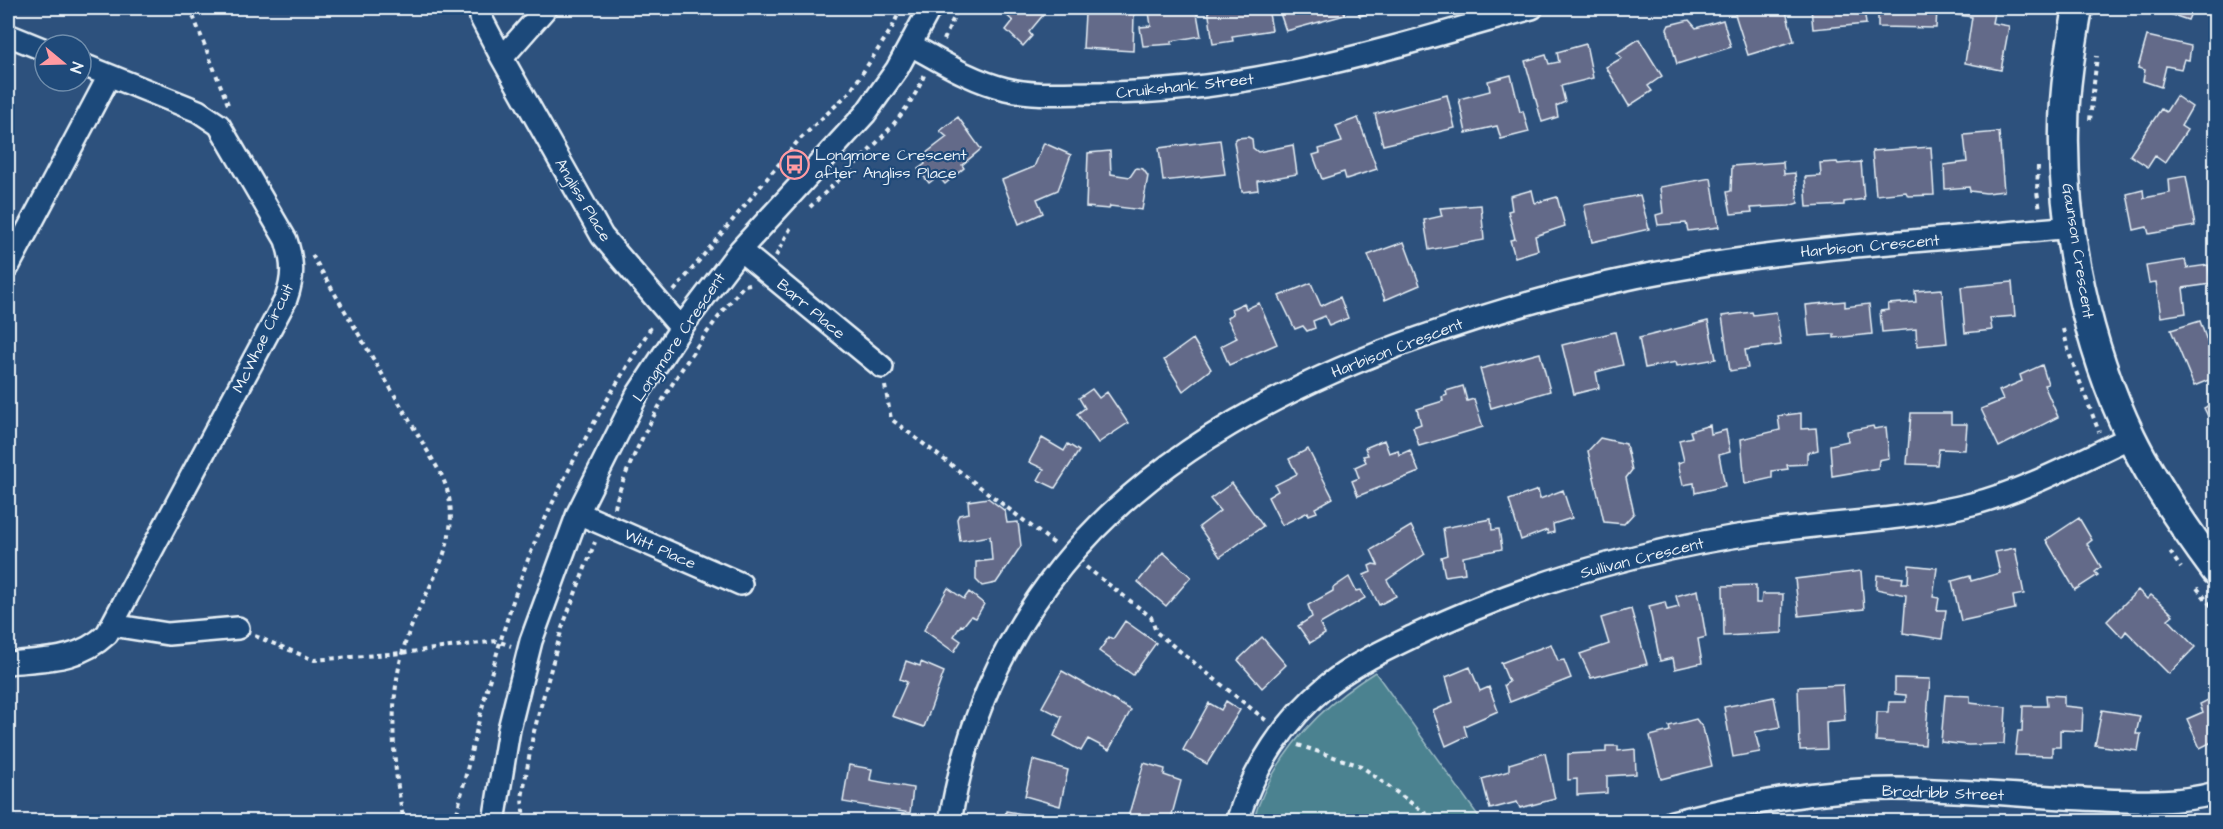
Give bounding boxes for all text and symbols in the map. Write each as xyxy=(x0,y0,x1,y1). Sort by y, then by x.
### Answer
north arrow xyxy=(33,33,93,93)
text: N xyxy=(64,59,88,76)
street label: Cruikshank Street xyxy=(1115,68,1255,104)
place label: Longmore Crescent after Angliss Place xyxy=(815,144,967,185)
bus stop icon: Longmore Crescent after Angliss Place xyxy=(778,148,810,180)
street label: Angliss Place xyxy=(549,154,617,247)
street label: Gaunson Crescent xyxy=(2056,182,2100,321)
street label: Harbison Crescent xyxy=(1800,229,1941,263)
street label: Longmore Crescent xyxy=(627,267,732,407)
street label: Barr Place xyxy=(772,274,850,344)
street label: McWhae Circuit xyxy=(227,279,299,396)
street label: Harbison Crescent xyxy=(1328,313,1467,383)
street label: Witt Place xyxy=(621,523,700,575)
street label: Sullivan Crescent xyxy=(1578,532,1707,584)
street label: Brodribb Street xyxy=(1881,780,2005,806)

